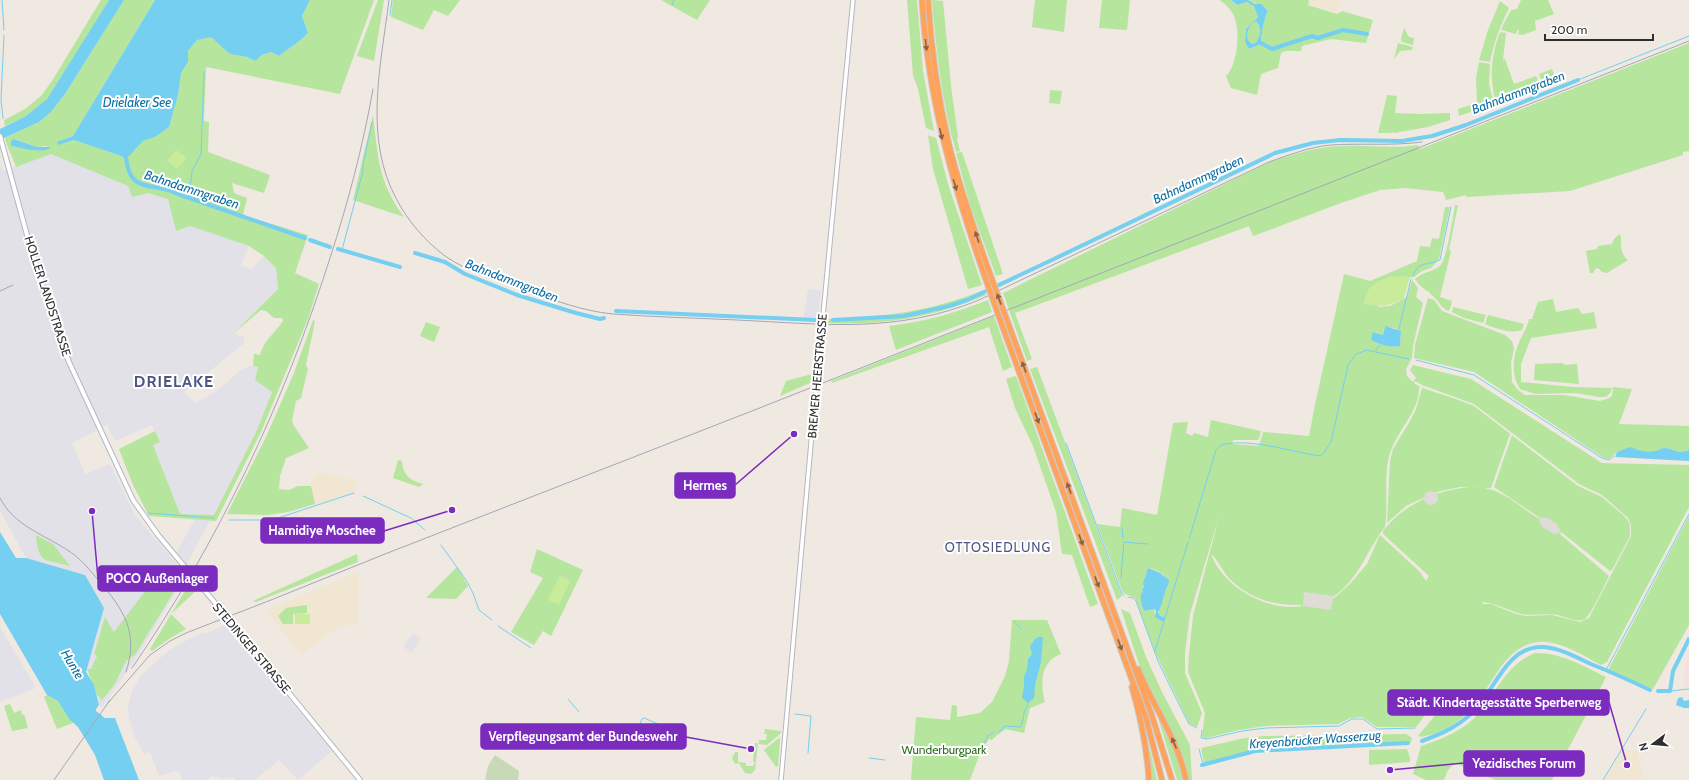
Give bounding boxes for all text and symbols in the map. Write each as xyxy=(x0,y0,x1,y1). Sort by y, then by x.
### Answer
scale bar xyxy=(1545,16,1653,42)
text: 200 m xyxy=(1551,22,1587,37)
one-way arrow xyxy=(922,39,929,51)
water label: Bahndammgraben xyxy=(1469,67,1567,117)
water label: Drielaker See xyxy=(103,94,171,110)
one-way arrow xyxy=(938,127,944,140)
water label: Bahndammgraben xyxy=(1150,151,1246,207)
water label: Bahndammgraben xyxy=(143,166,241,212)
one-way arrow xyxy=(952,179,958,191)
one-way arrow xyxy=(974,231,980,243)
street label: HOLLER LANDSTRASSE xyxy=(21,234,75,358)
water label: Bahndammgraben xyxy=(463,255,561,305)
one-way arrow xyxy=(995,292,1001,304)
street label: BREMER HEERSTRASSE xyxy=(804,313,830,439)
one-way arrow xyxy=(1021,360,1027,372)
district label: DRIELAKE xyxy=(134,372,214,391)
one-way arrow xyxy=(1034,412,1040,424)
callout: Hermes xyxy=(675,473,735,498)
text: Hermes xyxy=(683,477,727,493)
one-way arrow xyxy=(1065,481,1071,493)
callout: Hamidiye Moschee xyxy=(261,518,384,543)
text: Hamidiye Moschee xyxy=(268,522,376,538)
one-way arrow xyxy=(1079,534,1085,546)
district label: OTTOSIEDLUNG xyxy=(945,539,1051,555)
callout: POCO Außenlager xyxy=(98,566,217,591)
text: POCO Außenlager xyxy=(106,570,209,586)
one-way arrow xyxy=(1094,577,1100,589)
street label: STEDINGER STRASSE xyxy=(210,600,294,697)
one-way arrow xyxy=(1117,640,1123,652)
water label: Hunte xyxy=(58,646,88,682)
callout: Städt. Kindertagesstätte Sperberweg xyxy=(1388,690,1609,715)
text: Städt. Kindertagesstätte Sperberweg xyxy=(1397,694,1602,710)
callout: Verpflegungsamt der Bundeswehr xyxy=(481,724,686,749)
north arrow xyxy=(1633,724,1673,764)
water label: Kreyenbrücker Wasserzug xyxy=(1249,726,1382,752)
text: Verpflegungsamt der Bundeswehr xyxy=(488,728,678,744)
one-way arrow xyxy=(1171,736,1177,748)
text: N xyxy=(1636,741,1651,752)
park label: Wunderburgpark xyxy=(902,742,987,757)
callout: Yezidisches Forum xyxy=(1464,751,1584,776)
text: Yezidisches Forum xyxy=(1471,755,1576,771)

